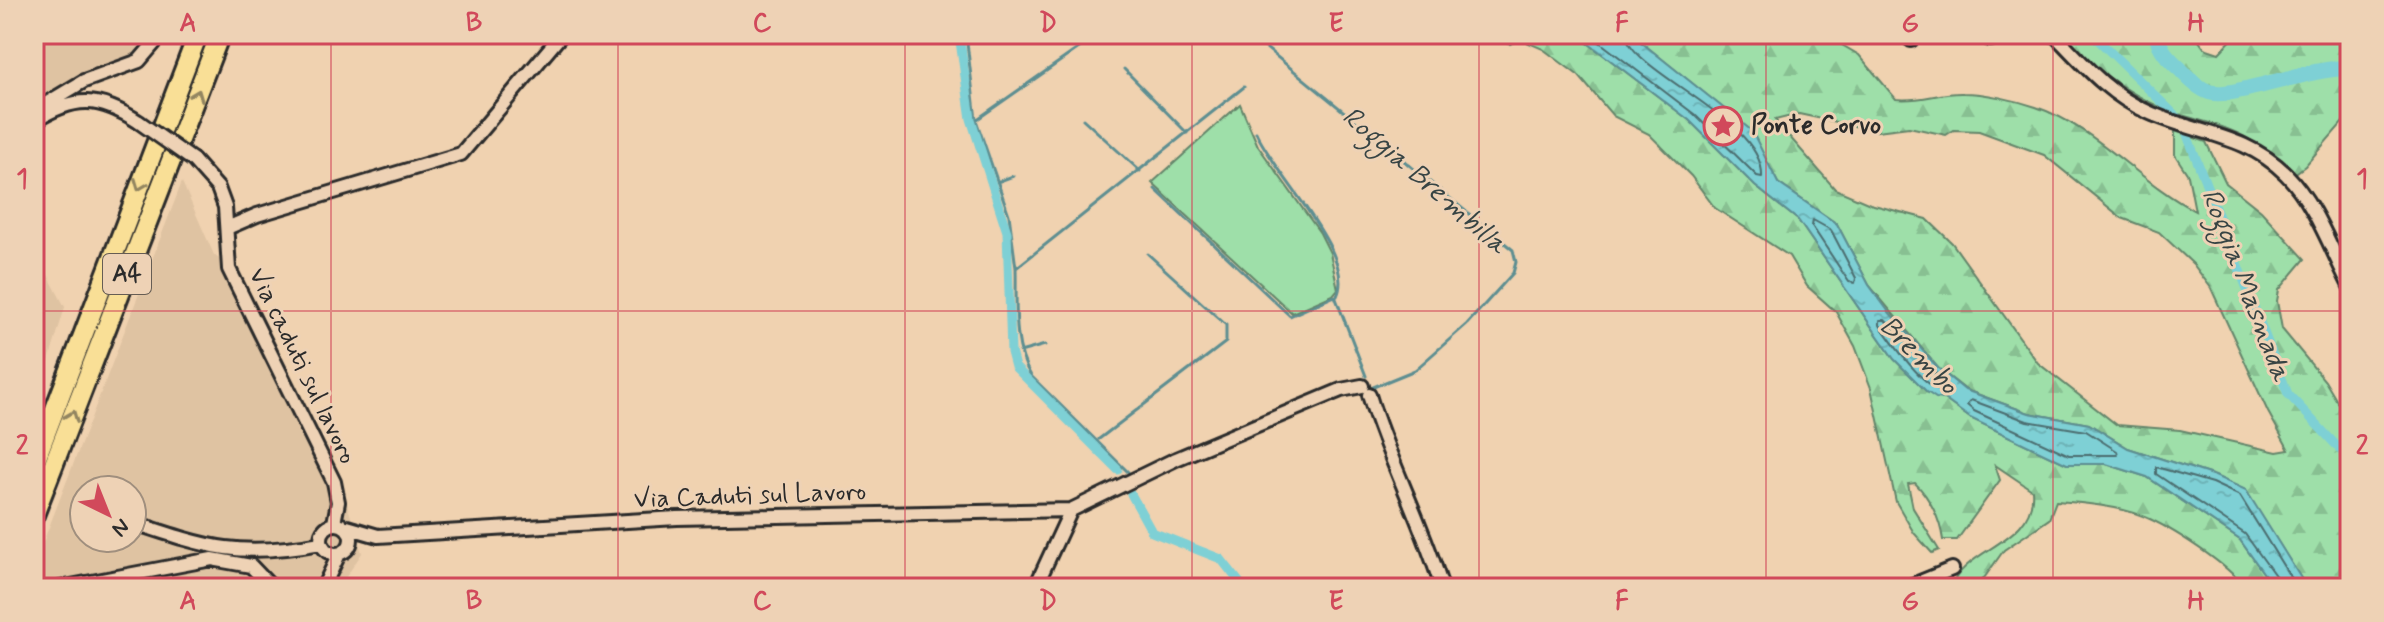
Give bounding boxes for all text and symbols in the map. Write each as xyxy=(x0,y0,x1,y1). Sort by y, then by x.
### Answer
text: A xyxy=(179,7,197,41)
text: B xyxy=(466,7,482,41)
text: C xyxy=(753,7,772,41)
text: D xyxy=(1039,7,1057,41)
text: E xyxy=(1328,7,1344,41)
text: F xyxy=(1615,7,1629,41)
text: G xyxy=(1901,7,1919,41)
text: H xyxy=(2188,7,2205,41)
one-way arrow xyxy=(187,89,203,103)
water label: Roggia Brembilla xyxy=(1332,99,1515,266)
place icon: Ponte Corvo xyxy=(1702,105,1744,147)
place label: Ponte Corvo xyxy=(1751,109,1881,143)
text: 1 xyxy=(16,163,28,197)
text: 1 xyxy=(2356,163,2368,197)
one-way arrow xyxy=(133,177,150,191)
water label: Roggia Masnada xyxy=(2189,184,2299,389)
road number: A4 xyxy=(103,254,151,294)
street label: Via caduti sul lavoro xyxy=(240,262,364,470)
water label: Brembo xyxy=(1871,309,1966,404)
one-way arrow xyxy=(62,410,79,424)
text: 2 xyxy=(16,430,29,464)
text: 2 xyxy=(2356,430,2369,464)
north arrow xyxy=(68,474,148,554)
street label: Via Caduti sul Lavoro xyxy=(633,475,867,517)
text: N xyxy=(105,512,135,542)
text: A xyxy=(179,585,197,619)
text: B xyxy=(466,585,482,619)
text: C xyxy=(753,585,772,619)
text: D xyxy=(1039,585,1057,619)
text: E xyxy=(1328,585,1344,619)
text: F xyxy=(1615,585,1629,619)
text: G xyxy=(1901,585,1919,619)
text: H xyxy=(2188,585,2205,619)

